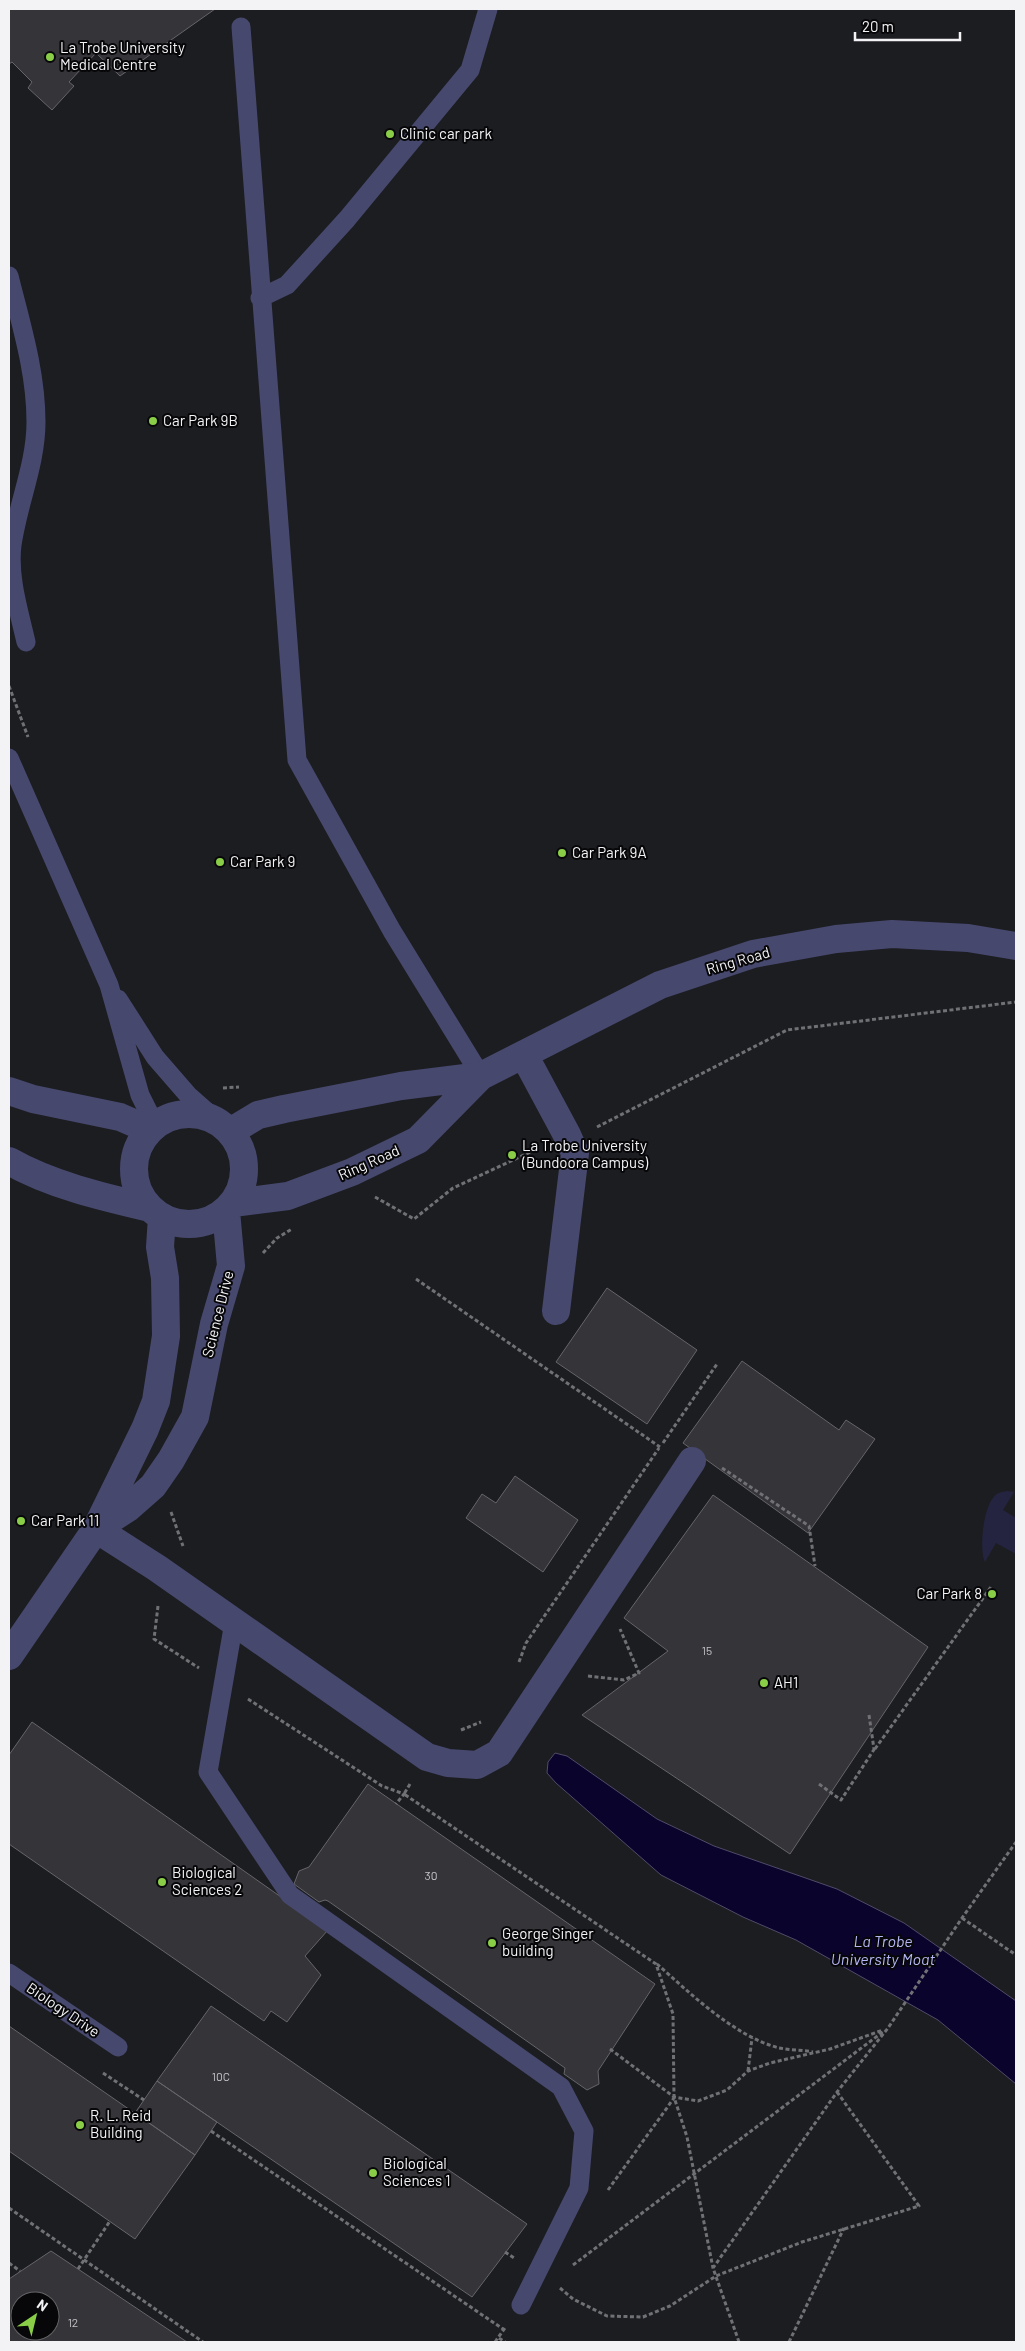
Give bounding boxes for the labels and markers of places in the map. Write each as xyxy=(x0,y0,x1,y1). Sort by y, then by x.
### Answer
place label: La Trobe University Medical Centre xyxy=(60,38,185,73)
marker: La Trobe University Medical Centre xyxy=(44,51,56,63)
place label: Clinic car park xyxy=(400,124,492,142)
marker: Clinic car park xyxy=(384,128,396,140)
place label: Car Park 9B xyxy=(163,411,238,429)
marker: Car Park 9B xyxy=(147,415,159,427)
place label: Car Park 9A xyxy=(572,843,647,861)
marker: Car Park 9A xyxy=(556,847,568,859)
place label: Car Park 9 xyxy=(230,852,295,870)
marker: Car Park 9 xyxy=(214,856,226,868)
place label: La Trobe University (Bundoora Campus) xyxy=(521,1136,648,1171)
marker: La Trobe University (Bundoora Campus) xyxy=(506,1149,518,1161)
place label: Car Park 11 xyxy=(31,1511,99,1529)
marker: Car Park 11 xyxy=(15,1515,27,1527)
place label: Car Park 8 xyxy=(917,1584,982,1602)
marker: Car Park 8 xyxy=(986,1588,998,1600)
place label: AH1 xyxy=(774,1673,798,1691)
marker: AH1 xyxy=(758,1677,770,1689)
place label: Biological Sciences 2 xyxy=(172,1863,242,1898)
marker: Biological Sciences 2 xyxy=(156,1876,168,1888)
place label: George Singer building xyxy=(502,1924,594,1959)
marker: George Singer building xyxy=(486,1937,498,1949)
place label: R. L. Reid Building xyxy=(90,2106,151,2141)
marker: R. L. Reid Building xyxy=(74,2119,86,2131)
place label: Biological Sciences 1 xyxy=(383,2154,450,2189)
marker: Biological Sciences 1 xyxy=(367,2167,379,2179)

